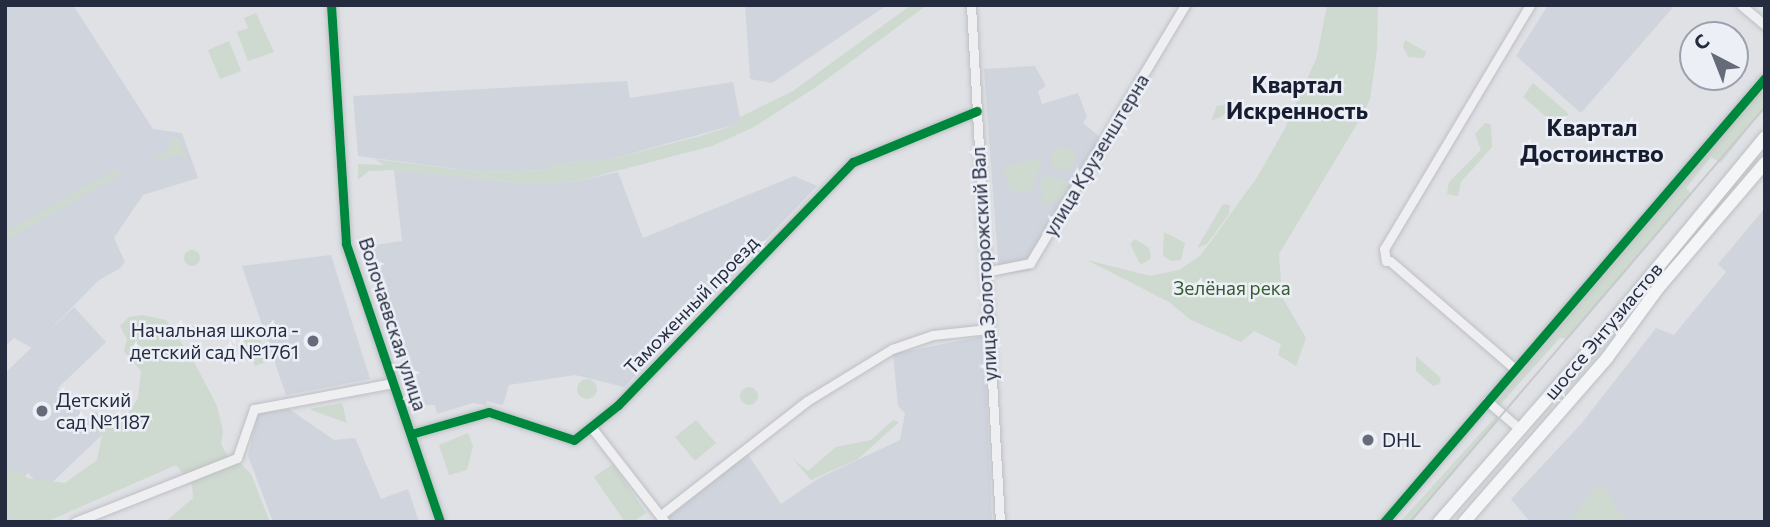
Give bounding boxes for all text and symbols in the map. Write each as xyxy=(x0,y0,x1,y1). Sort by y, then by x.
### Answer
north arrow xyxy=(1679,21,1749,91)
text: С xyxy=(1688,29,1713,54)
street label: улица Крузенштерна xyxy=(1038,70,1154,240)
district label: Квартал Искренность xyxy=(1226,70,1368,124)
district label: Квартал Достоинство xyxy=(1520,113,1664,167)
street label: улица Золоторожский Вал xyxy=(966,146,1002,382)
street label: Таможенный проезд xyxy=(619,231,763,379)
street label: Волочаевская улица xyxy=(354,234,432,414)
street label: шоссе Энтузиастов xyxy=(1539,258,1667,404)
park label: Зелёная река xyxy=(1173,277,1291,299)
place label: Начальная школа - детский сад №1761 xyxy=(130,319,299,363)
marker: Начальная школа - детский сад №1761 xyxy=(305,333,321,349)
place label: Детский сад №1187 xyxy=(56,389,150,433)
marker: Детский сад №1187 xyxy=(34,403,50,419)
place label: DHL xyxy=(1382,429,1421,451)
marker: DHL xyxy=(1360,432,1376,448)

